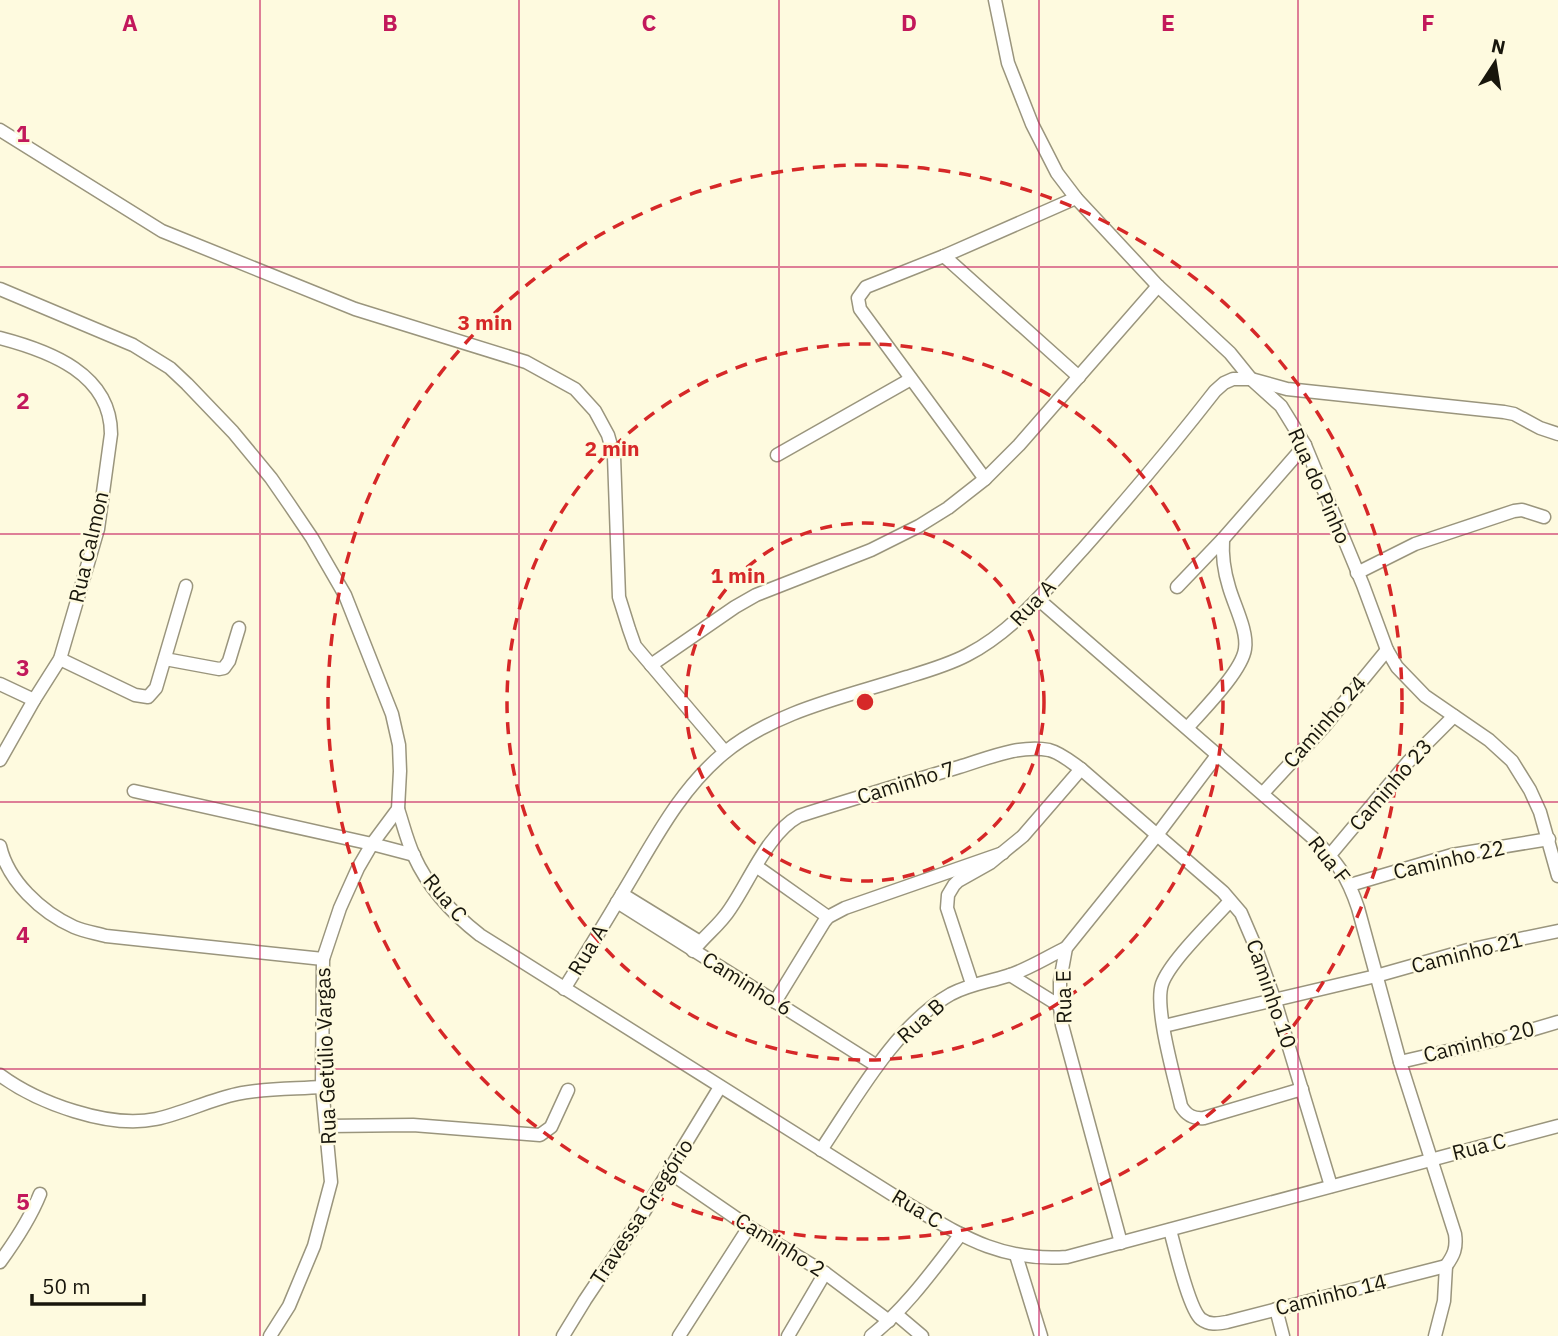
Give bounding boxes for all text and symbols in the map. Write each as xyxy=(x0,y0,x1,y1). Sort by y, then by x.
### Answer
text: A xyxy=(122,7,138,37)
text: B xyxy=(382,7,398,37)
text: C xyxy=(642,7,657,37)
text: D xyxy=(901,7,917,37)
text: E xyxy=(1161,7,1175,37)
text: F xyxy=(1421,7,1435,37)
north arrow xyxy=(1460,28,1530,98)
text: N xyxy=(1489,33,1508,60)
text: 1 xyxy=(16,118,30,148)
text: 3 min xyxy=(458,308,512,336)
text: 2 xyxy=(16,385,30,415)
street label: Rua do Pinho xyxy=(1282,423,1358,548)
text: 2 min xyxy=(585,434,639,462)
street label: Rua Calmon xyxy=(62,488,114,605)
text: 1 min xyxy=(711,561,765,589)
street label: Rua A xyxy=(1003,573,1061,632)
text: 3 xyxy=(16,652,30,682)
street label: Caminho 24 xyxy=(1276,669,1372,773)
centre of rings xyxy=(853,690,877,714)
street label: Caminho 23 xyxy=(1342,732,1438,836)
street label: Caminho 7 xyxy=(853,754,958,810)
street label: Rua F xyxy=(1302,830,1357,889)
street label: Caminho 22 xyxy=(1390,833,1507,885)
street label: Rua C xyxy=(417,867,474,927)
text: 4 xyxy=(16,919,30,949)
street label: Rua A xyxy=(561,919,613,980)
street label: Caminho 21 xyxy=(1408,925,1525,979)
street label: Caminho 10 xyxy=(1240,935,1304,1052)
street label: Caminho 6 xyxy=(697,945,798,1022)
street label: Rua Getúlio Vargas xyxy=(308,967,342,1145)
street label: Rua E xyxy=(1049,970,1077,1024)
street label: Rua B xyxy=(890,991,950,1049)
street label: Caminho 20 xyxy=(1420,1014,1537,1068)
street label: Rua C xyxy=(1449,1126,1509,1166)
street label: Travessa Gregório xyxy=(583,1133,699,1290)
street label: Rua C xyxy=(887,1182,948,1234)
text: 5 xyxy=(16,1186,30,1216)
street label: Caminho 2 xyxy=(730,1206,831,1283)
scale bar xyxy=(32,1262,144,1306)
street label: Caminho 14 xyxy=(1272,1267,1389,1321)
text: 50 m xyxy=(42,1272,91,1300)

